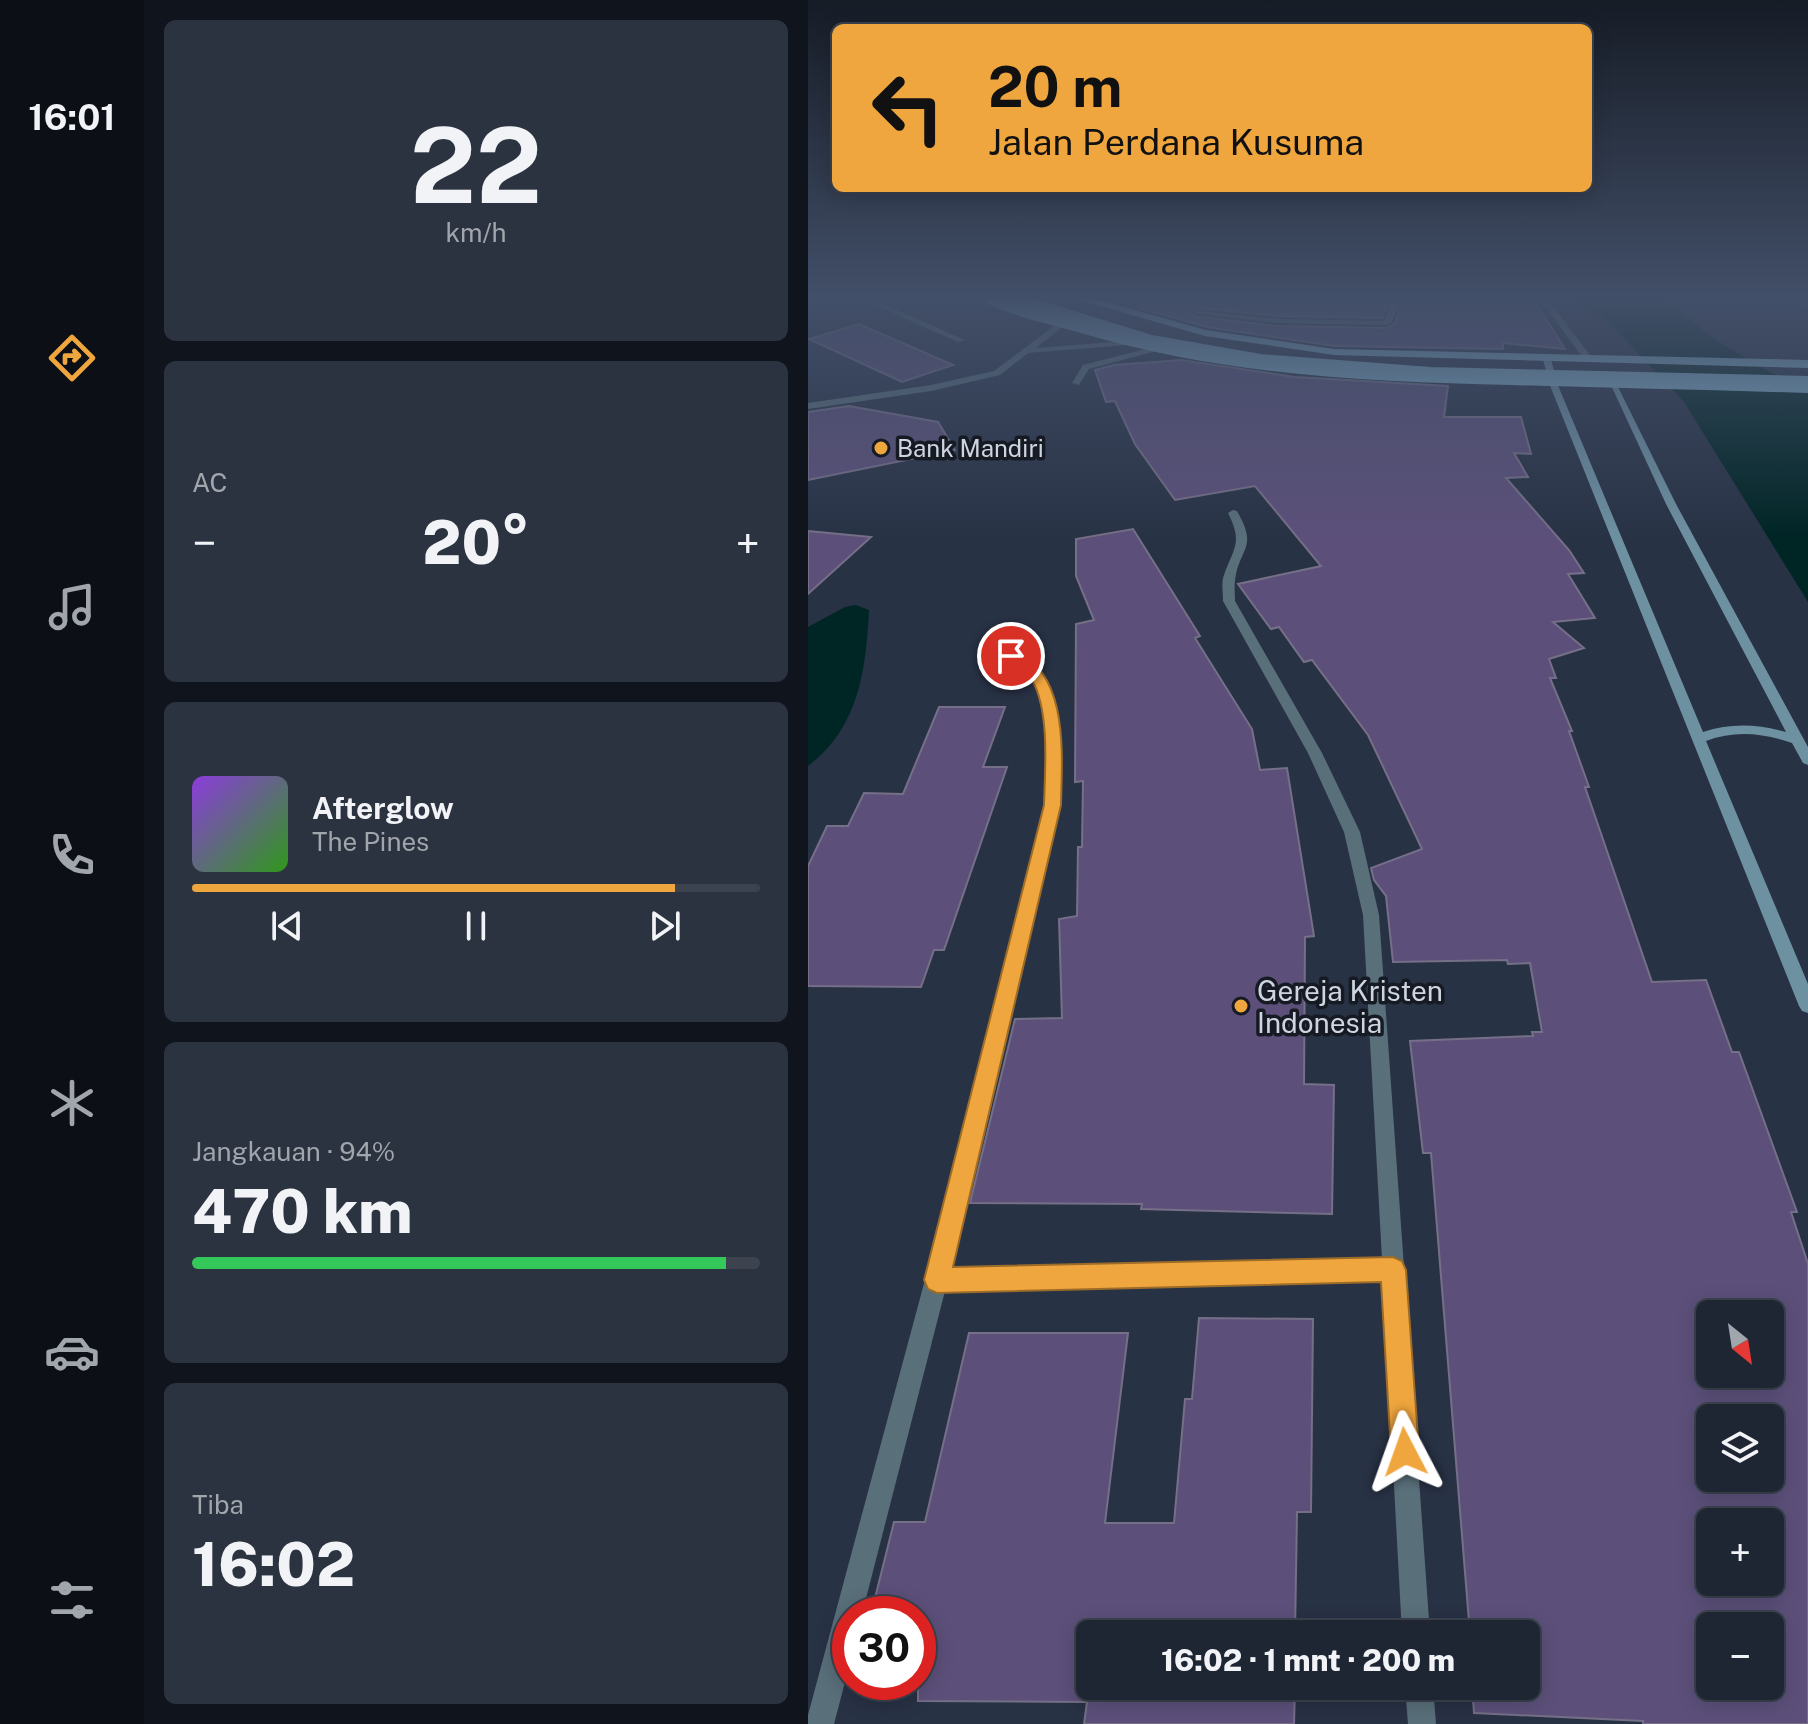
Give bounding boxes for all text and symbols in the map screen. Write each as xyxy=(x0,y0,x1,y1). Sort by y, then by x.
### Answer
text: 20 m xyxy=(988,54,1122,120)
icon: left xyxy=(856,56,960,160)
text: 16:01 xyxy=(28,96,116,138)
text: 22 xyxy=(410,104,542,226)
text: Jalan Perdana Kusuma xyxy=(988,121,1364,163)
text: km/h xyxy=(445,217,507,248)
icon: directions xyxy=(44,330,100,386)
place label: Bank Mandiri xyxy=(897,434,1044,462)
marker: Bank Mandiri xyxy=(872,439,890,457)
text: AC xyxy=(192,467,227,498)
text: 20° xyxy=(422,507,530,578)
text: − xyxy=(192,517,216,569)
text: + xyxy=(736,517,760,569)
icon: music xyxy=(44,579,100,635)
pin xyxy=(977,622,1045,690)
icon: arrive xyxy=(989,634,1033,678)
text: Afterglow xyxy=(312,790,454,826)
text: The Pines xyxy=(312,826,429,857)
icon: phone xyxy=(44,827,100,883)
icon: previous xyxy=(265,904,309,948)
icon: pause xyxy=(454,904,498,948)
icon: next xyxy=(643,904,687,948)
place label: Gereja Kristen Indonesia xyxy=(1257,974,1443,1039)
marker: Gereja Kristen Indonesia xyxy=(1232,997,1250,1015)
icon: climate xyxy=(44,1075,100,1131)
text: Jangkauan · 94% xyxy=(192,1136,395,1167)
text: 470 km xyxy=(192,1176,413,1247)
north arrow xyxy=(1696,1300,1784,1388)
map controls xyxy=(1696,1300,1784,1700)
icon: car xyxy=(44,1324,100,1380)
button: layers xyxy=(1696,1404,1784,1492)
position arrow xyxy=(1363,1410,1447,1494)
text: Tiba xyxy=(192,1489,244,1520)
button: + xyxy=(1696,1508,1784,1596)
text: 16:02 xyxy=(192,1529,355,1600)
icon: filters xyxy=(44,1572,100,1628)
speed limit sign: 30 xyxy=(832,1596,936,1700)
button: − xyxy=(1696,1612,1784,1700)
text: 16:02 · 1 mnt · 200 m xyxy=(1161,1642,1455,1678)

